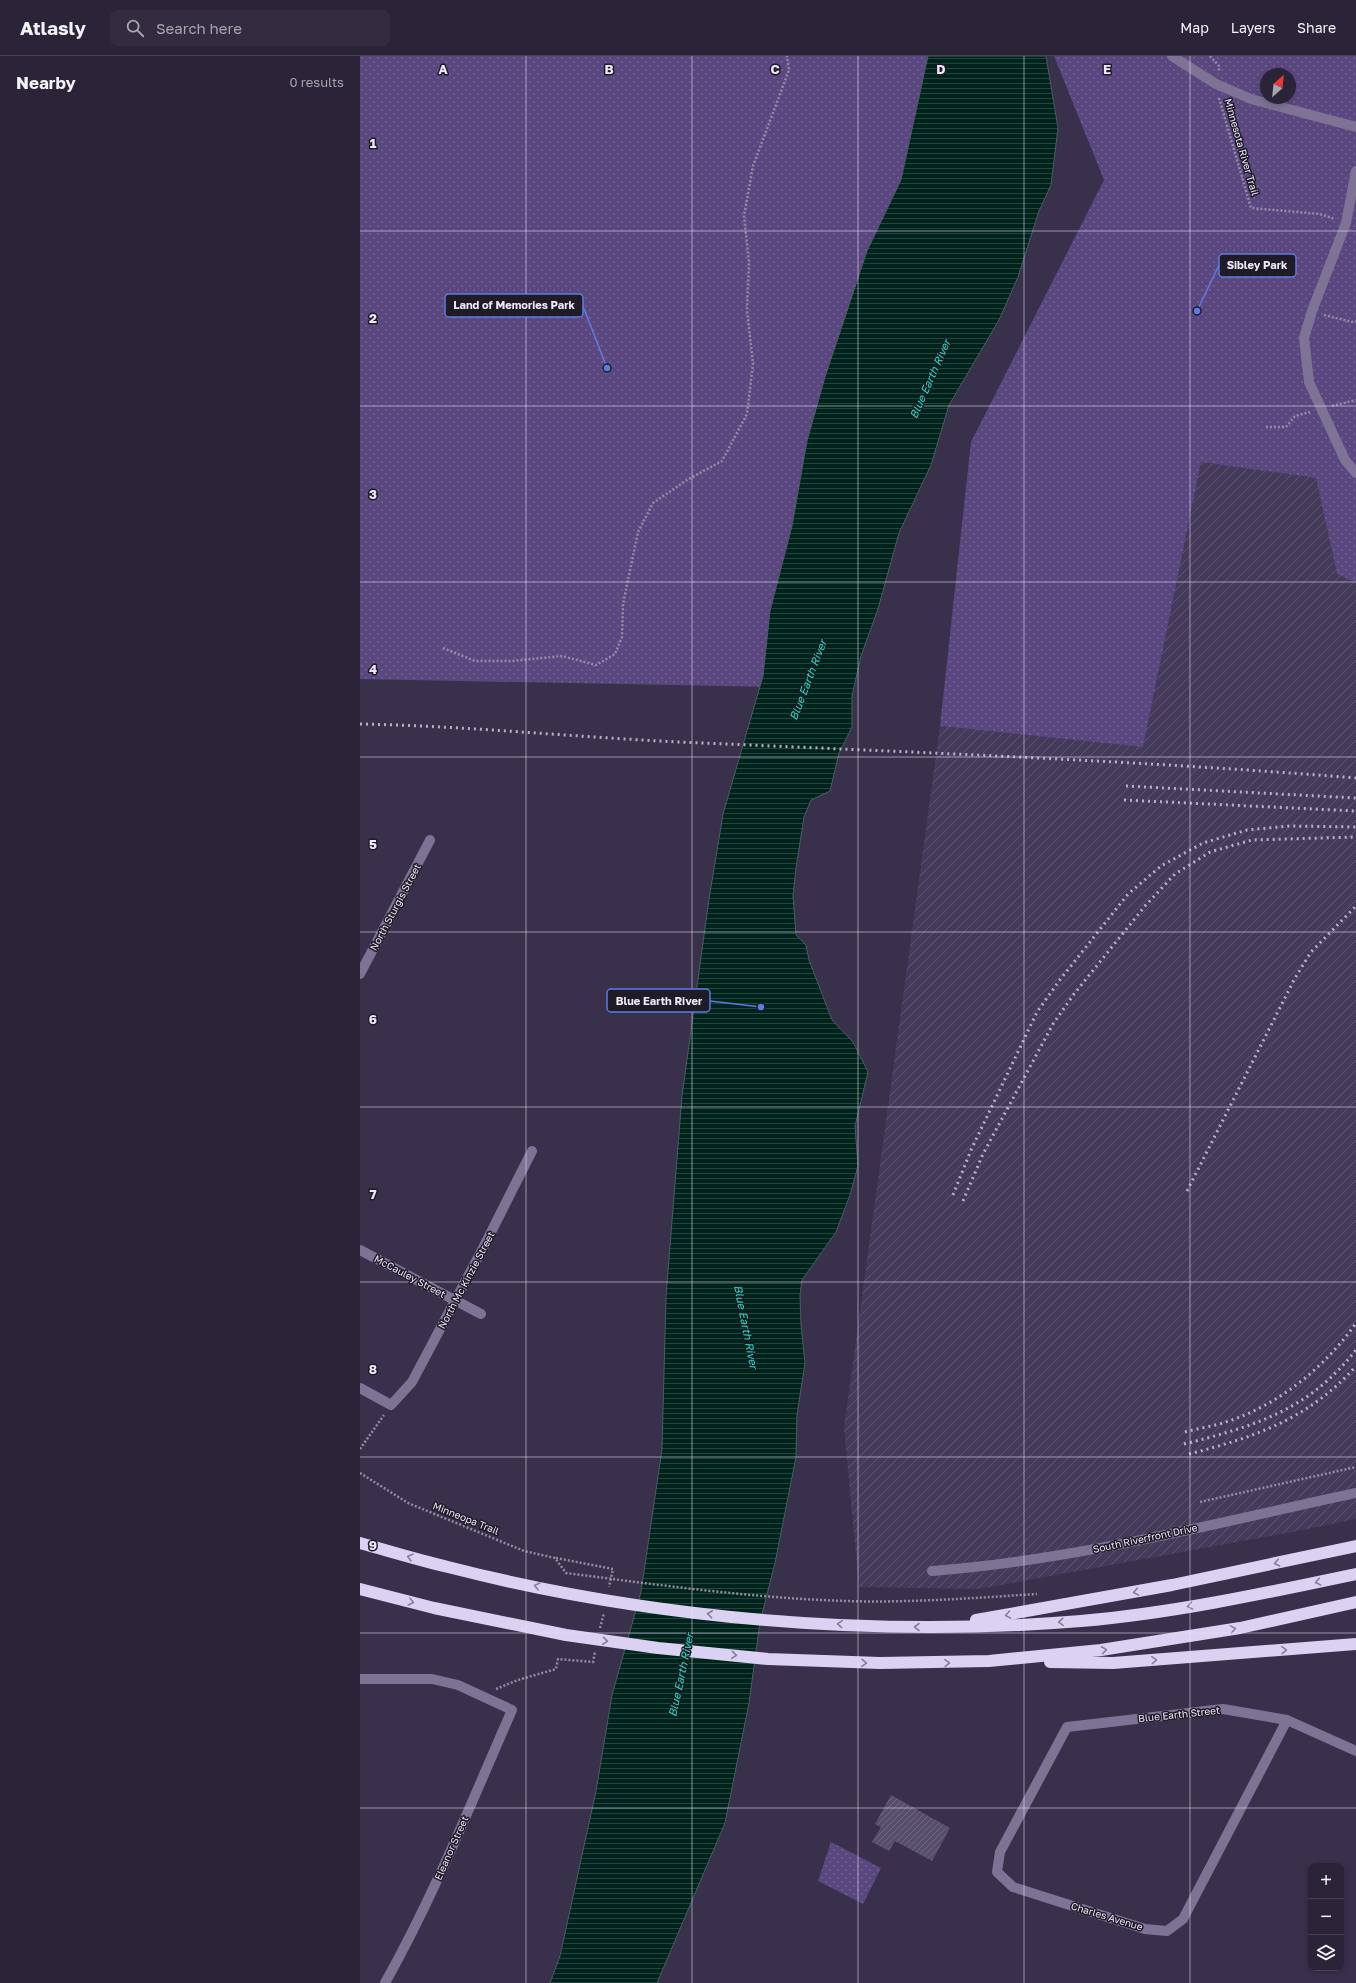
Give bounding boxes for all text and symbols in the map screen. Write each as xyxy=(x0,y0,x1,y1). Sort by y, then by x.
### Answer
search box xyxy=(110,10,390,46)
text: Atlasly xyxy=(20,16,86,39)
icon: search xyxy=(124,17,146,39)
text: Search here xyxy=(156,19,242,37)
text: Map xyxy=(1180,19,1209,36)
text: Layers xyxy=(1231,19,1275,36)
text: Share xyxy=(1297,19,1336,36)
text: A xyxy=(438,61,448,77)
text: B xyxy=(604,61,614,77)
text: C xyxy=(770,61,780,77)
text: D xyxy=(936,61,946,77)
text: E xyxy=(1103,61,1111,77)
north arrow xyxy=(1260,68,1296,104)
text: Nearby xyxy=(16,72,76,93)
text: 0 results xyxy=(289,74,344,90)
street label: Minnesota River Trail xyxy=(1222,97,1262,197)
text: 1 xyxy=(370,135,377,151)
callout: Sibley Park xyxy=(1219,254,1296,277)
text: Sibley Park xyxy=(1227,258,1288,271)
callout: Land of Memories Park xyxy=(445,294,583,317)
text: Land of Memories Park xyxy=(453,298,575,311)
text: 2 xyxy=(369,310,377,326)
water label: Blue Earth River xyxy=(906,336,953,420)
text: 3 xyxy=(369,486,377,502)
water label: Blue Earth River xyxy=(786,636,829,722)
text: 4 xyxy=(369,661,377,677)
text: 5 xyxy=(369,836,377,852)
street label: North Sturgis Street xyxy=(367,862,423,952)
callout: Blue Earth River xyxy=(607,989,710,1012)
text: Blue Earth River xyxy=(616,994,703,1007)
text: 6 xyxy=(369,1011,377,1027)
text: 7 xyxy=(369,1186,377,1202)
street label: North Mc Kinzie Street xyxy=(435,1229,497,1331)
street label: McCauley Street xyxy=(372,1252,448,1300)
water label: Blue Earth River xyxy=(732,1284,761,1372)
text: 8 xyxy=(369,1361,377,1377)
street label: Minneopa Trail xyxy=(431,1499,501,1537)
street label: South Riverfront Drive xyxy=(1092,1521,1199,1555)
text: 9 xyxy=(369,1537,377,1553)
one-way arrow xyxy=(407,1553,414,1562)
one-way arrow xyxy=(1274,1559,1280,1567)
one-way arrow xyxy=(1315,1577,1321,1585)
one-way arrow xyxy=(534,1583,540,1591)
one-way arrow xyxy=(1133,1587,1139,1596)
one-way arrow xyxy=(408,1597,415,1606)
one-way arrow xyxy=(1187,1602,1193,1610)
one-way arrow xyxy=(707,1609,713,1618)
one-way arrow xyxy=(1005,1610,1011,1619)
one-way arrow xyxy=(1058,1618,1064,1626)
one-way arrow xyxy=(837,1620,843,1629)
one-way arrow xyxy=(914,1623,920,1631)
one-way arrow xyxy=(1230,1625,1236,1634)
water label: Blue Earth River xyxy=(665,1630,696,1718)
one-way arrow xyxy=(602,1636,608,1645)
one-way arrow xyxy=(1281,1645,1287,1654)
one-way arrow xyxy=(1101,1646,1108,1655)
one-way arrow xyxy=(731,1651,737,1660)
one-way arrow xyxy=(1151,1655,1157,1664)
one-way arrow xyxy=(861,1658,867,1667)
one-way arrow xyxy=(944,1659,950,1667)
street label: Blue Earth Street xyxy=(1137,1704,1221,1724)
street label: Eleanor Street xyxy=(432,1814,470,1882)
map controls xyxy=(1308,1863,1344,1971)
button: + xyxy=(1308,1863,1344,1899)
street label: Charles Avenue xyxy=(1070,1899,1145,1933)
button: − xyxy=(1308,1899,1344,1935)
button: layers xyxy=(1308,1935,1344,1971)

